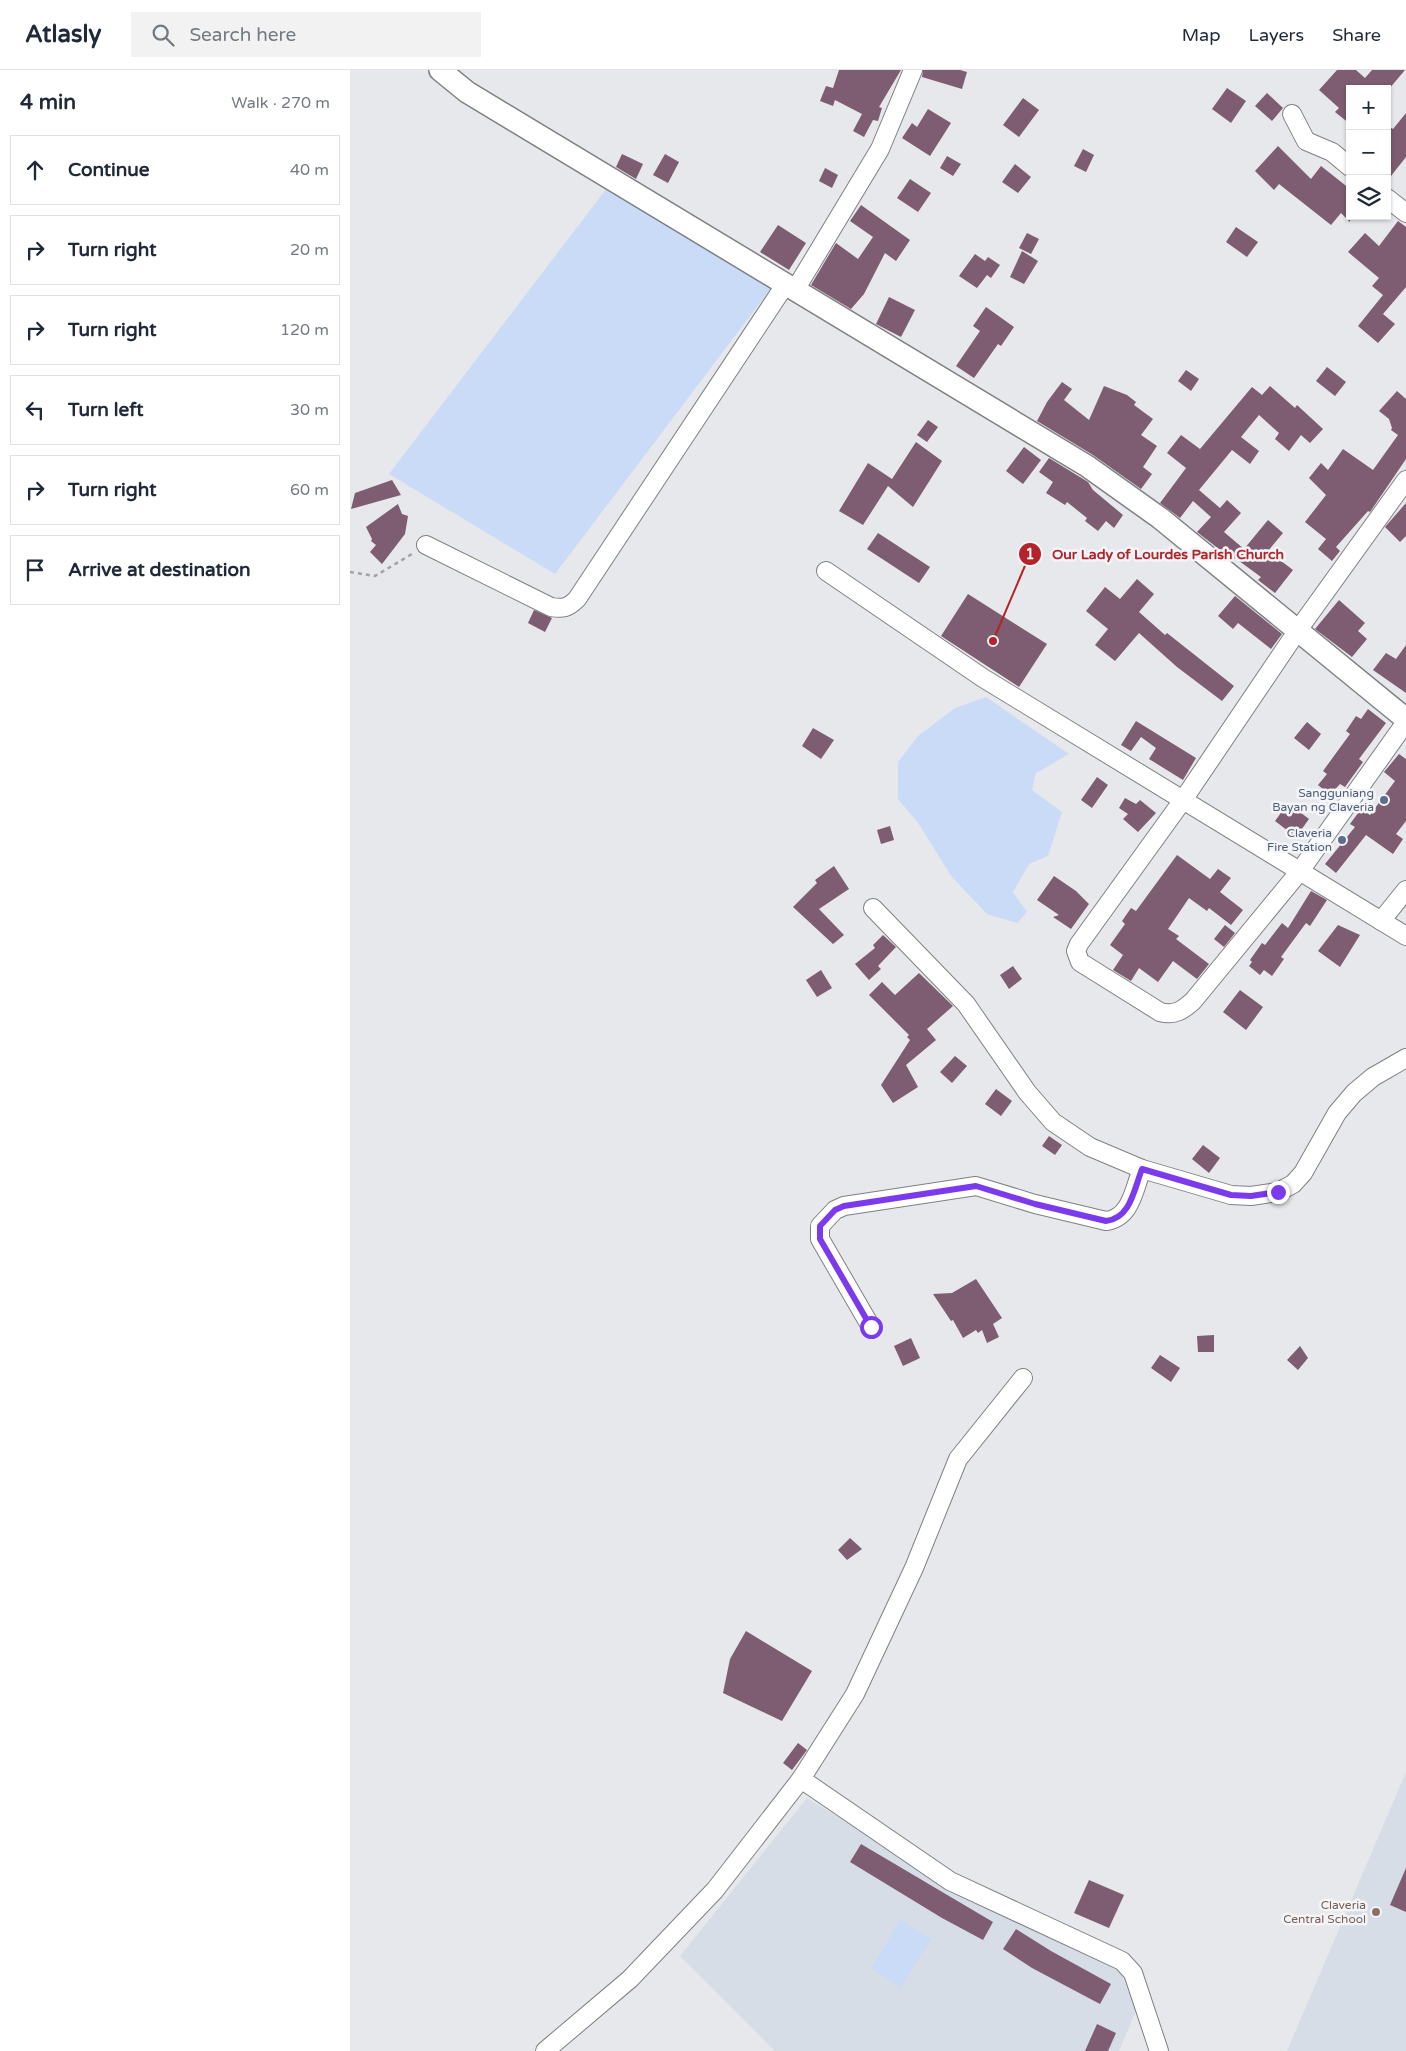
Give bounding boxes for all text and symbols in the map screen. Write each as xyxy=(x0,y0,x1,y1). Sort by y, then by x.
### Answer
search box xyxy=(131,12,481,57)
text: Atlasly xyxy=(25,20,101,49)
icon: search xyxy=(149,21,177,49)
text: Search here xyxy=(189,24,296,46)
text: Map xyxy=(1182,24,1221,46)
text: Layers xyxy=(1249,24,1304,46)
text: Share xyxy=(1332,24,1381,46)
map controls xyxy=(1346,85,1391,220)
button: + xyxy=(1346,85,1391,130)
text: 4 min xyxy=(20,90,76,115)
text: Walk · 270 m xyxy=(231,93,330,113)
button: − xyxy=(1346,130,1391,175)
icon: ahead xyxy=(21,156,49,184)
text: Continue xyxy=(68,159,150,181)
text: 40 m xyxy=(290,160,329,180)
button: layers xyxy=(1346,175,1391,220)
icon: right xyxy=(21,236,49,264)
text: Turn right xyxy=(68,239,156,261)
text: 20 m xyxy=(290,240,329,260)
icon: right xyxy=(21,316,49,344)
text: Turn right xyxy=(68,319,156,341)
text: 120 m xyxy=(280,320,329,340)
icon: left xyxy=(21,396,49,424)
text: Turn left xyxy=(68,399,144,421)
text: 30 m xyxy=(290,400,329,420)
icon: right xyxy=(21,476,49,504)
text: Turn right xyxy=(68,479,156,501)
text: 60 m xyxy=(290,480,329,500)
callout: Our Lady of Lourdes Parish Church xyxy=(1017,539,1294,568)
text: 1 xyxy=(1025,545,1035,563)
text: Our Lady of Lourdes Parish Church xyxy=(1052,546,1284,563)
icon: arrive xyxy=(21,556,49,584)
text: Arrive at destination xyxy=(68,559,251,581)
place label: Sangguniang Bayan ng Claveria xyxy=(1272,786,1374,814)
marker: Sangguniang Bayan ng Claveria xyxy=(1378,794,1390,806)
place label: Claveria Fire Station xyxy=(1267,826,1332,854)
marker: Claveria Fire Station xyxy=(1336,834,1348,846)
route end xyxy=(1267,1181,1290,1204)
route start xyxy=(860,1316,883,1339)
place label: Claveria Central School xyxy=(1283,1898,1366,1926)
marker: Claveria Central School xyxy=(1370,1906,1382,1918)

